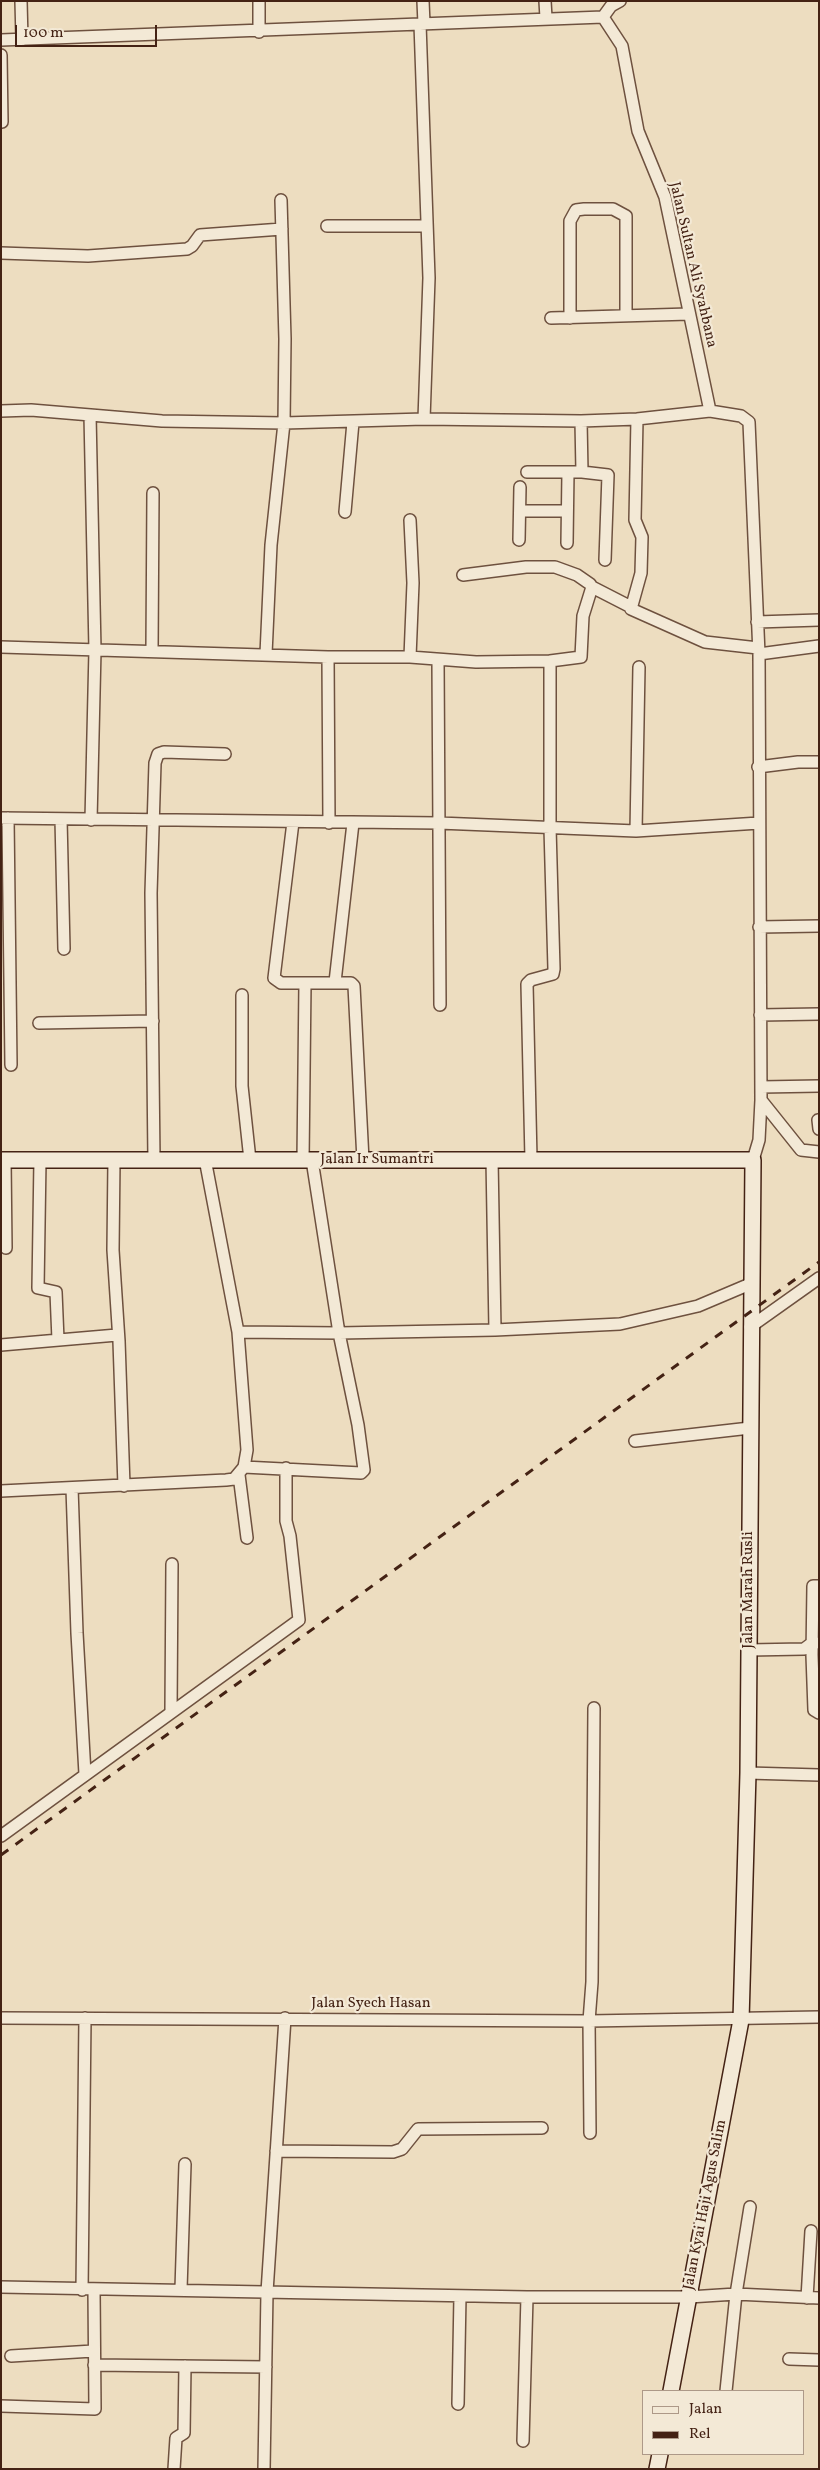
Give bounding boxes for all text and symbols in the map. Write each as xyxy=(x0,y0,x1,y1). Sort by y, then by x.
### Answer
scale bar xyxy=(18,15,160,47)
text: 100 m xyxy=(23,23,63,44)
street label: Jalan Sultan Ali Syahbana xyxy=(664,180,720,350)
street label: Jalan Ir Sumantri xyxy=(320,1151,434,1169)
street label: Jalan Marah Rusli xyxy=(740,1531,758,1649)
street label: Jalan Syech Hasan xyxy=(311,1995,431,2013)
street label: Jalan Kyai Haji Agus Salim xyxy=(681,2118,731,2292)
legend xyxy=(642,2390,805,2455)
text: Jalan xyxy=(689,2399,722,2420)
text: Rel xyxy=(689,2424,711,2445)

